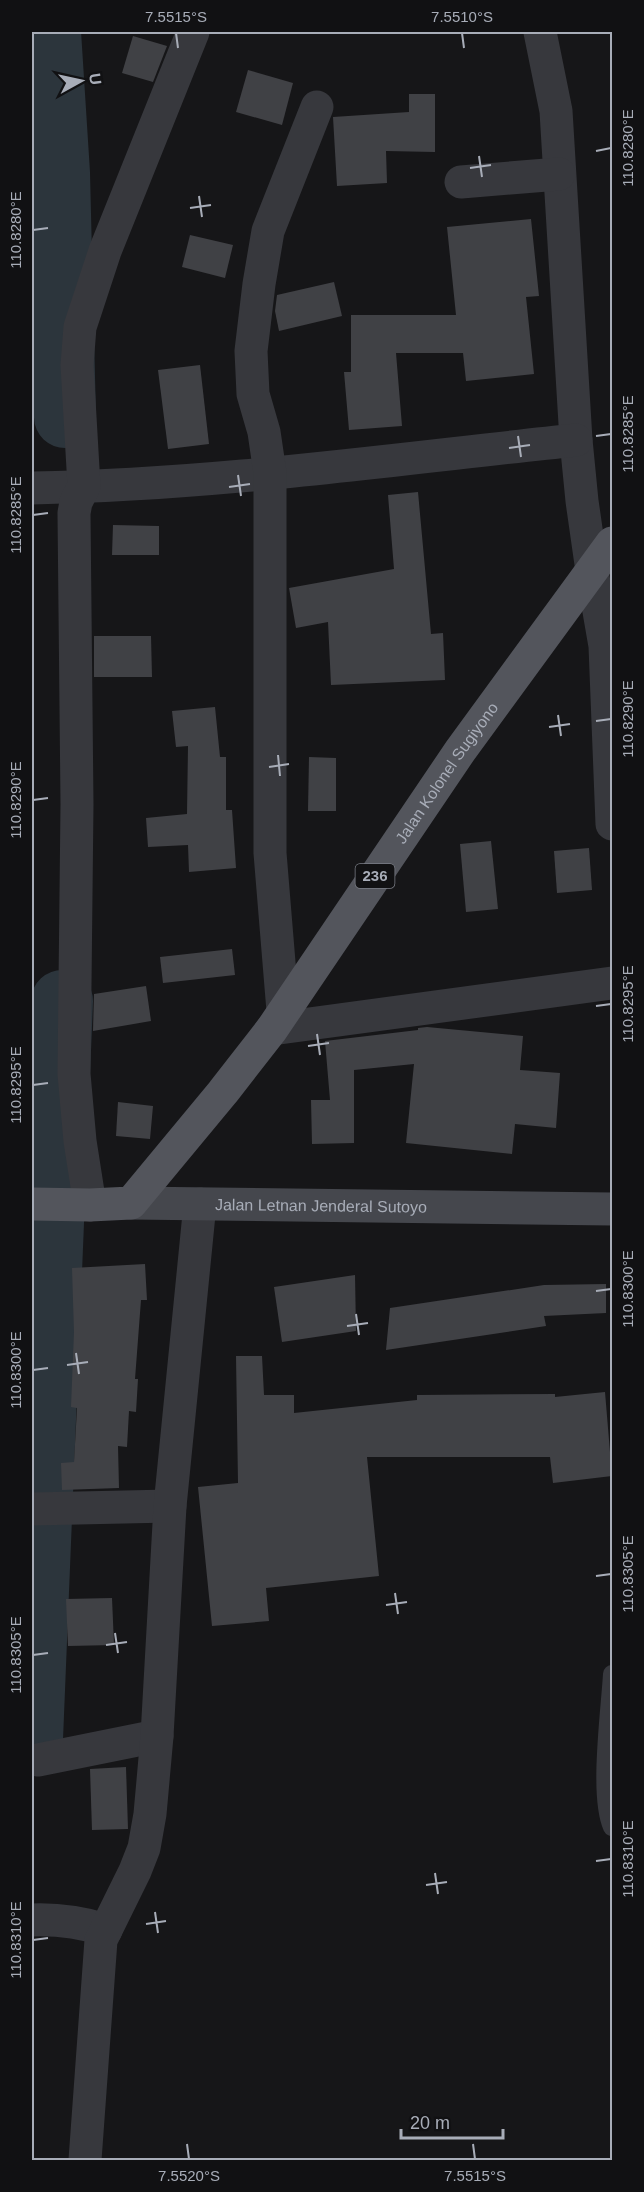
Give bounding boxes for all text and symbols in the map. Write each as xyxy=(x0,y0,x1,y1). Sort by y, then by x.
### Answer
text: 7.5515°S xyxy=(145,8,207,25)
text: 7.5510°S xyxy=(431,8,493,25)
north arrow xyxy=(51,51,111,111)
text: U xyxy=(86,72,105,86)
text: 110.8280°E xyxy=(619,109,636,187)
text: 110.8280°E xyxy=(7,191,24,269)
text: 110.8285°E xyxy=(619,395,636,473)
text: 110.8285°E xyxy=(7,476,24,554)
text: 110.8290°E xyxy=(619,680,636,758)
street label: Jalan Kolonel Sugiyono xyxy=(392,699,502,847)
text: 110.8290°E xyxy=(7,761,24,839)
road number: 236 xyxy=(356,864,394,888)
text: 110.8295°E xyxy=(619,965,636,1043)
text: 110.8295°E xyxy=(7,1046,24,1124)
street label: Jalan Letnan Jenderal Sutoyo xyxy=(215,1196,427,1216)
text: 110.8300°E xyxy=(619,1250,636,1328)
text: 110.8300°E xyxy=(7,1331,24,1409)
text: 110.8305°E xyxy=(619,1535,636,1613)
text: 110.8305°E xyxy=(7,1616,24,1694)
text: 110.8310°E xyxy=(619,1820,636,1898)
text: 110.8310°E xyxy=(7,1901,24,1979)
scale bar xyxy=(401,2102,503,2140)
text: 20 m xyxy=(410,2113,450,2133)
text: 7.5520°S xyxy=(158,2167,220,2184)
text: 7.5515°S xyxy=(444,2167,506,2184)

